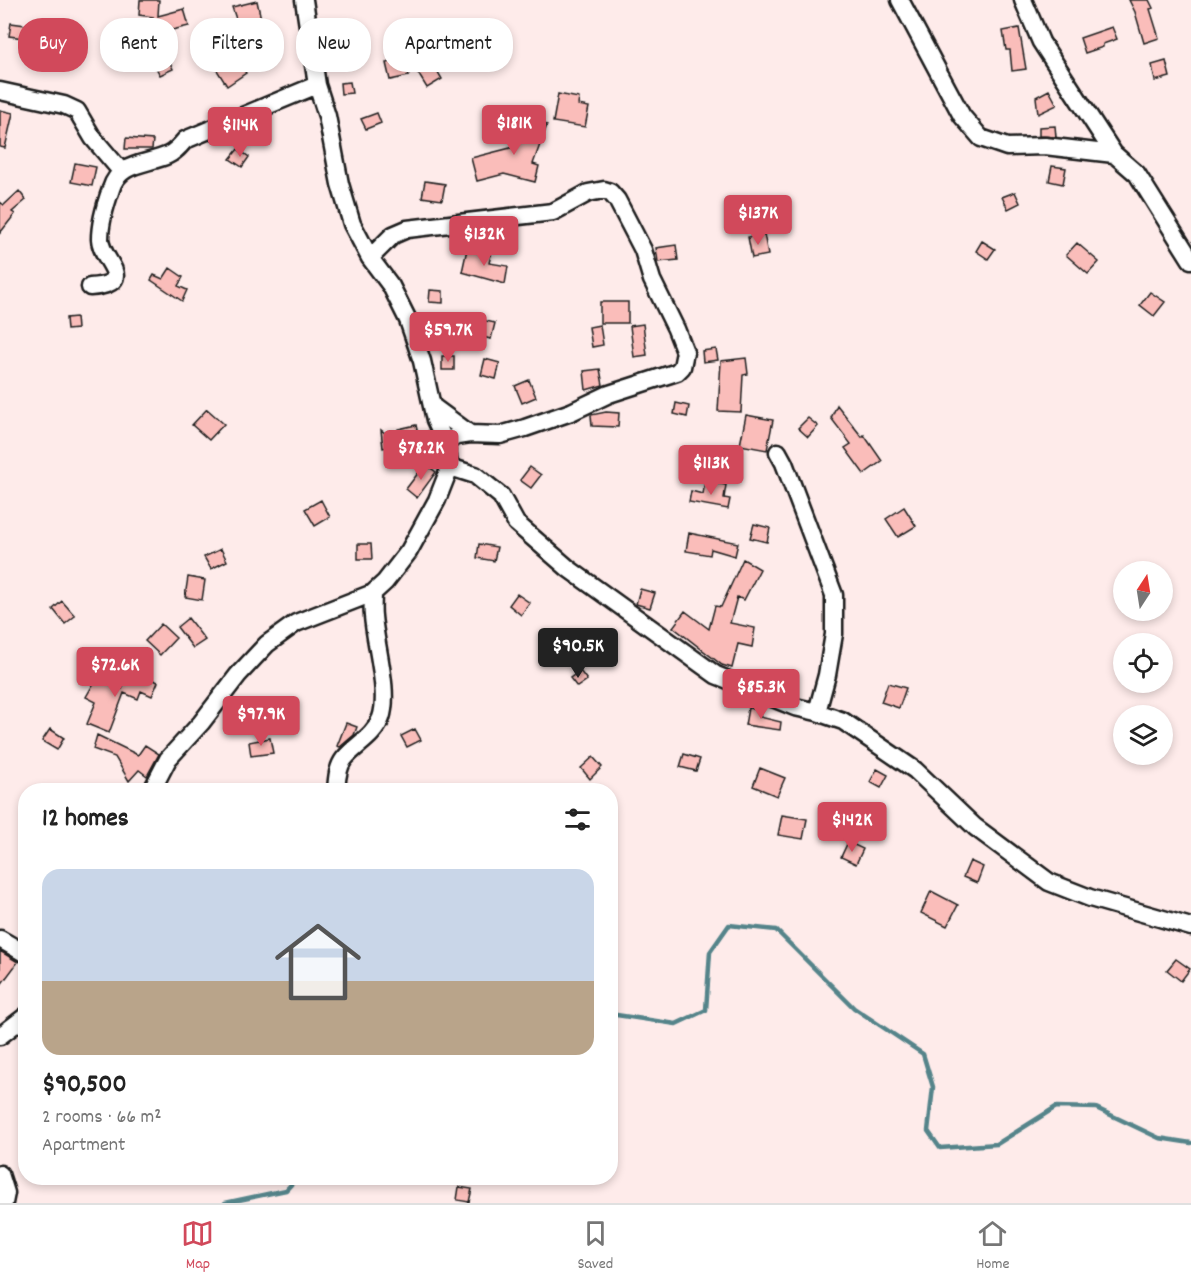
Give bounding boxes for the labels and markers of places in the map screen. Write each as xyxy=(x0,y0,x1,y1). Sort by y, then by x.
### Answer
pin: $181K xyxy=(472,105,556,156)
pin: $114K xyxy=(198,107,282,158)
pin: $137K xyxy=(716,195,800,246)
pin: $132K xyxy=(442,216,526,267)
pin: $59.7K xyxy=(399,312,497,363)
pin: $78.2K xyxy=(372,430,470,481)
pin: $113K xyxy=(669,445,753,496)
pin: $90.5K xyxy=(529,628,627,679)
pin: $72.6K xyxy=(66,647,164,698)
pin: $85.3K xyxy=(712,669,810,720)
pin: $97.9K xyxy=(212,696,310,747)
pin: $142K xyxy=(810,802,894,853)

